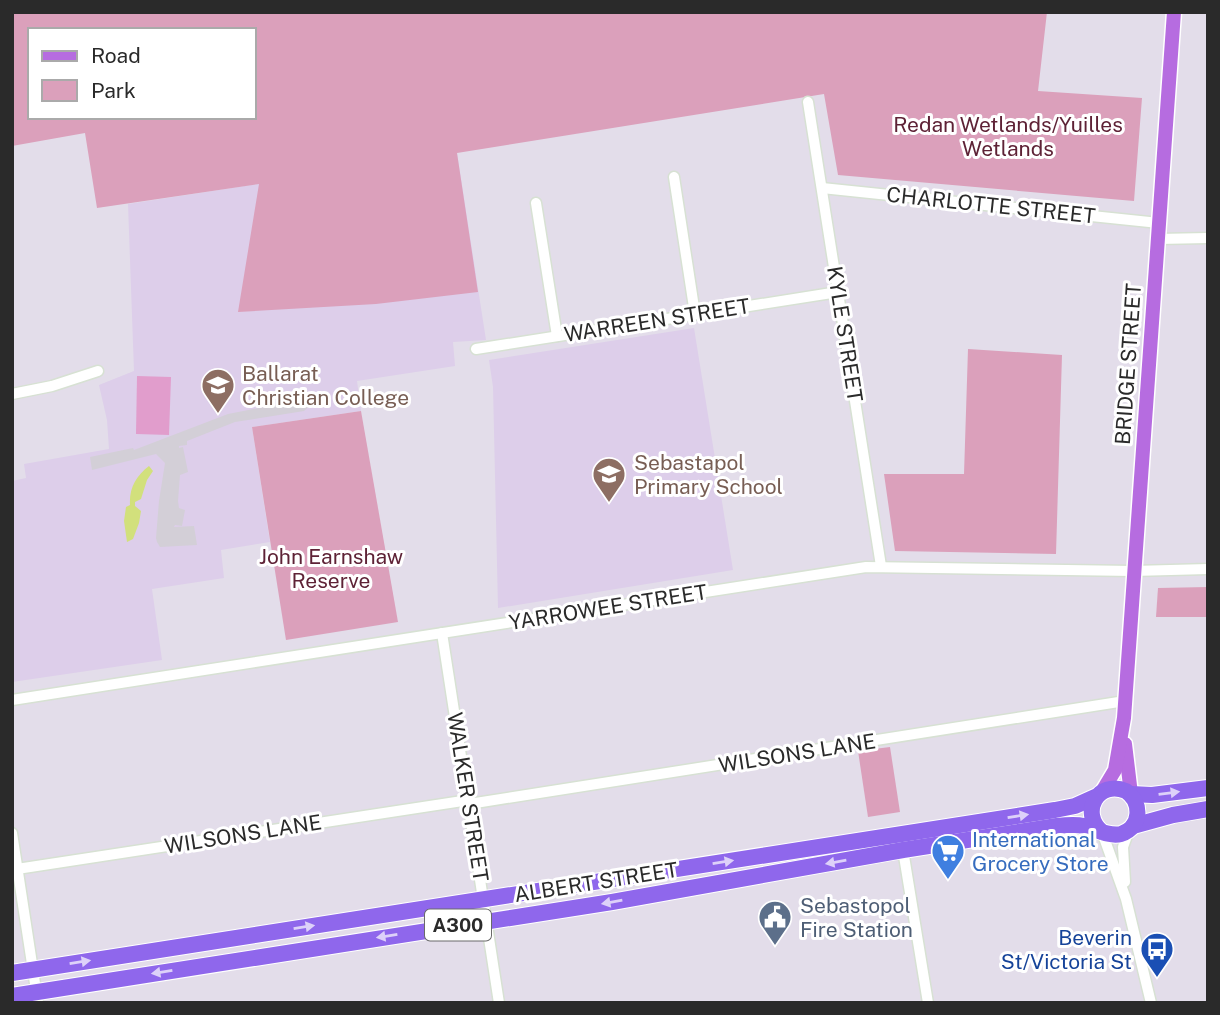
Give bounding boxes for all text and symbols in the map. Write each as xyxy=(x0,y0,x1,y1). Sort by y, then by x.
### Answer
legend xyxy=(28,28,256,119)
text: Road xyxy=(91,43,141,68)
text: Park xyxy=(91,78,136,103)
park label: Redan Wetlands/Yuilles Wetlands xyxy=(893,112,1123,161)
street label: CHARLOTTE STREET xyxy=(885,182,1097,228)
street label: KYLE STREET xyxy=(822,264,868,404)
street label: BRIDGE STREET xyxy=(1110,282,1146,446)
street label: WARREEN STREET xyxy=(562,293,752,347)
place label: Ballarat Christian College xyxy=(242,361,409,410)
school or university icon: Ballarat Christian College xyxy=(199,366,237,415)
place label: Sebastapol Primary School xyxy=(634,450,783,499)
school or university icon: Sebastapol Primary School xyxy=(590,455,628,504)
park label: John Earnshaw Reserve xyxy=(259,544,403,593)
street label: YARROWEE STREET xyxy=(507,579,709,635)
street label: WALKER STREET xyxy=(442,711,494,883)
street label: WILSONS LANE xyxy=(717,728,877,778)
one-way arrow xyxy=(1158,787,1180,798)
street label: WILSONS LANE xyxy=(163,809,323,859)
one-way arrow xyxy=(1007,810,1029,821)
place label: International Grocery Store xyxy=(972,827,1109,876)
supermarket icon: International Grocery Store xyxy=(929,832,967,881)
one-way arrow xyxy=(712,856,734,867)
street label: ALBERT STREET xyxy=(512,857,680,907)
one-way arrow xyxy=(825,857,847,868)
place label: Sebastopol Fire Station xyxy=(800,893,913,942)
one-way arrow xyxy=(601,897,623,908)
public building icon: Sebastopol Fire Station xyxy=(756,898,794,947)
road number: A300 xyxy=(425,909,491,940)
one-way arrow xyxy=(293,921,315,932)
place label: Beverin St/Victoria St xyxy=(1001,925,1132,974)
bus stop icon: Beverin St/Victoria St xyxy=(1138,930,1176,979)
one-way arrow xyxy=(376,931,398,942)
one-way arrow xyxy=(69,956,91,967)
one-way arrow xyxy=(151,967,173,978)

